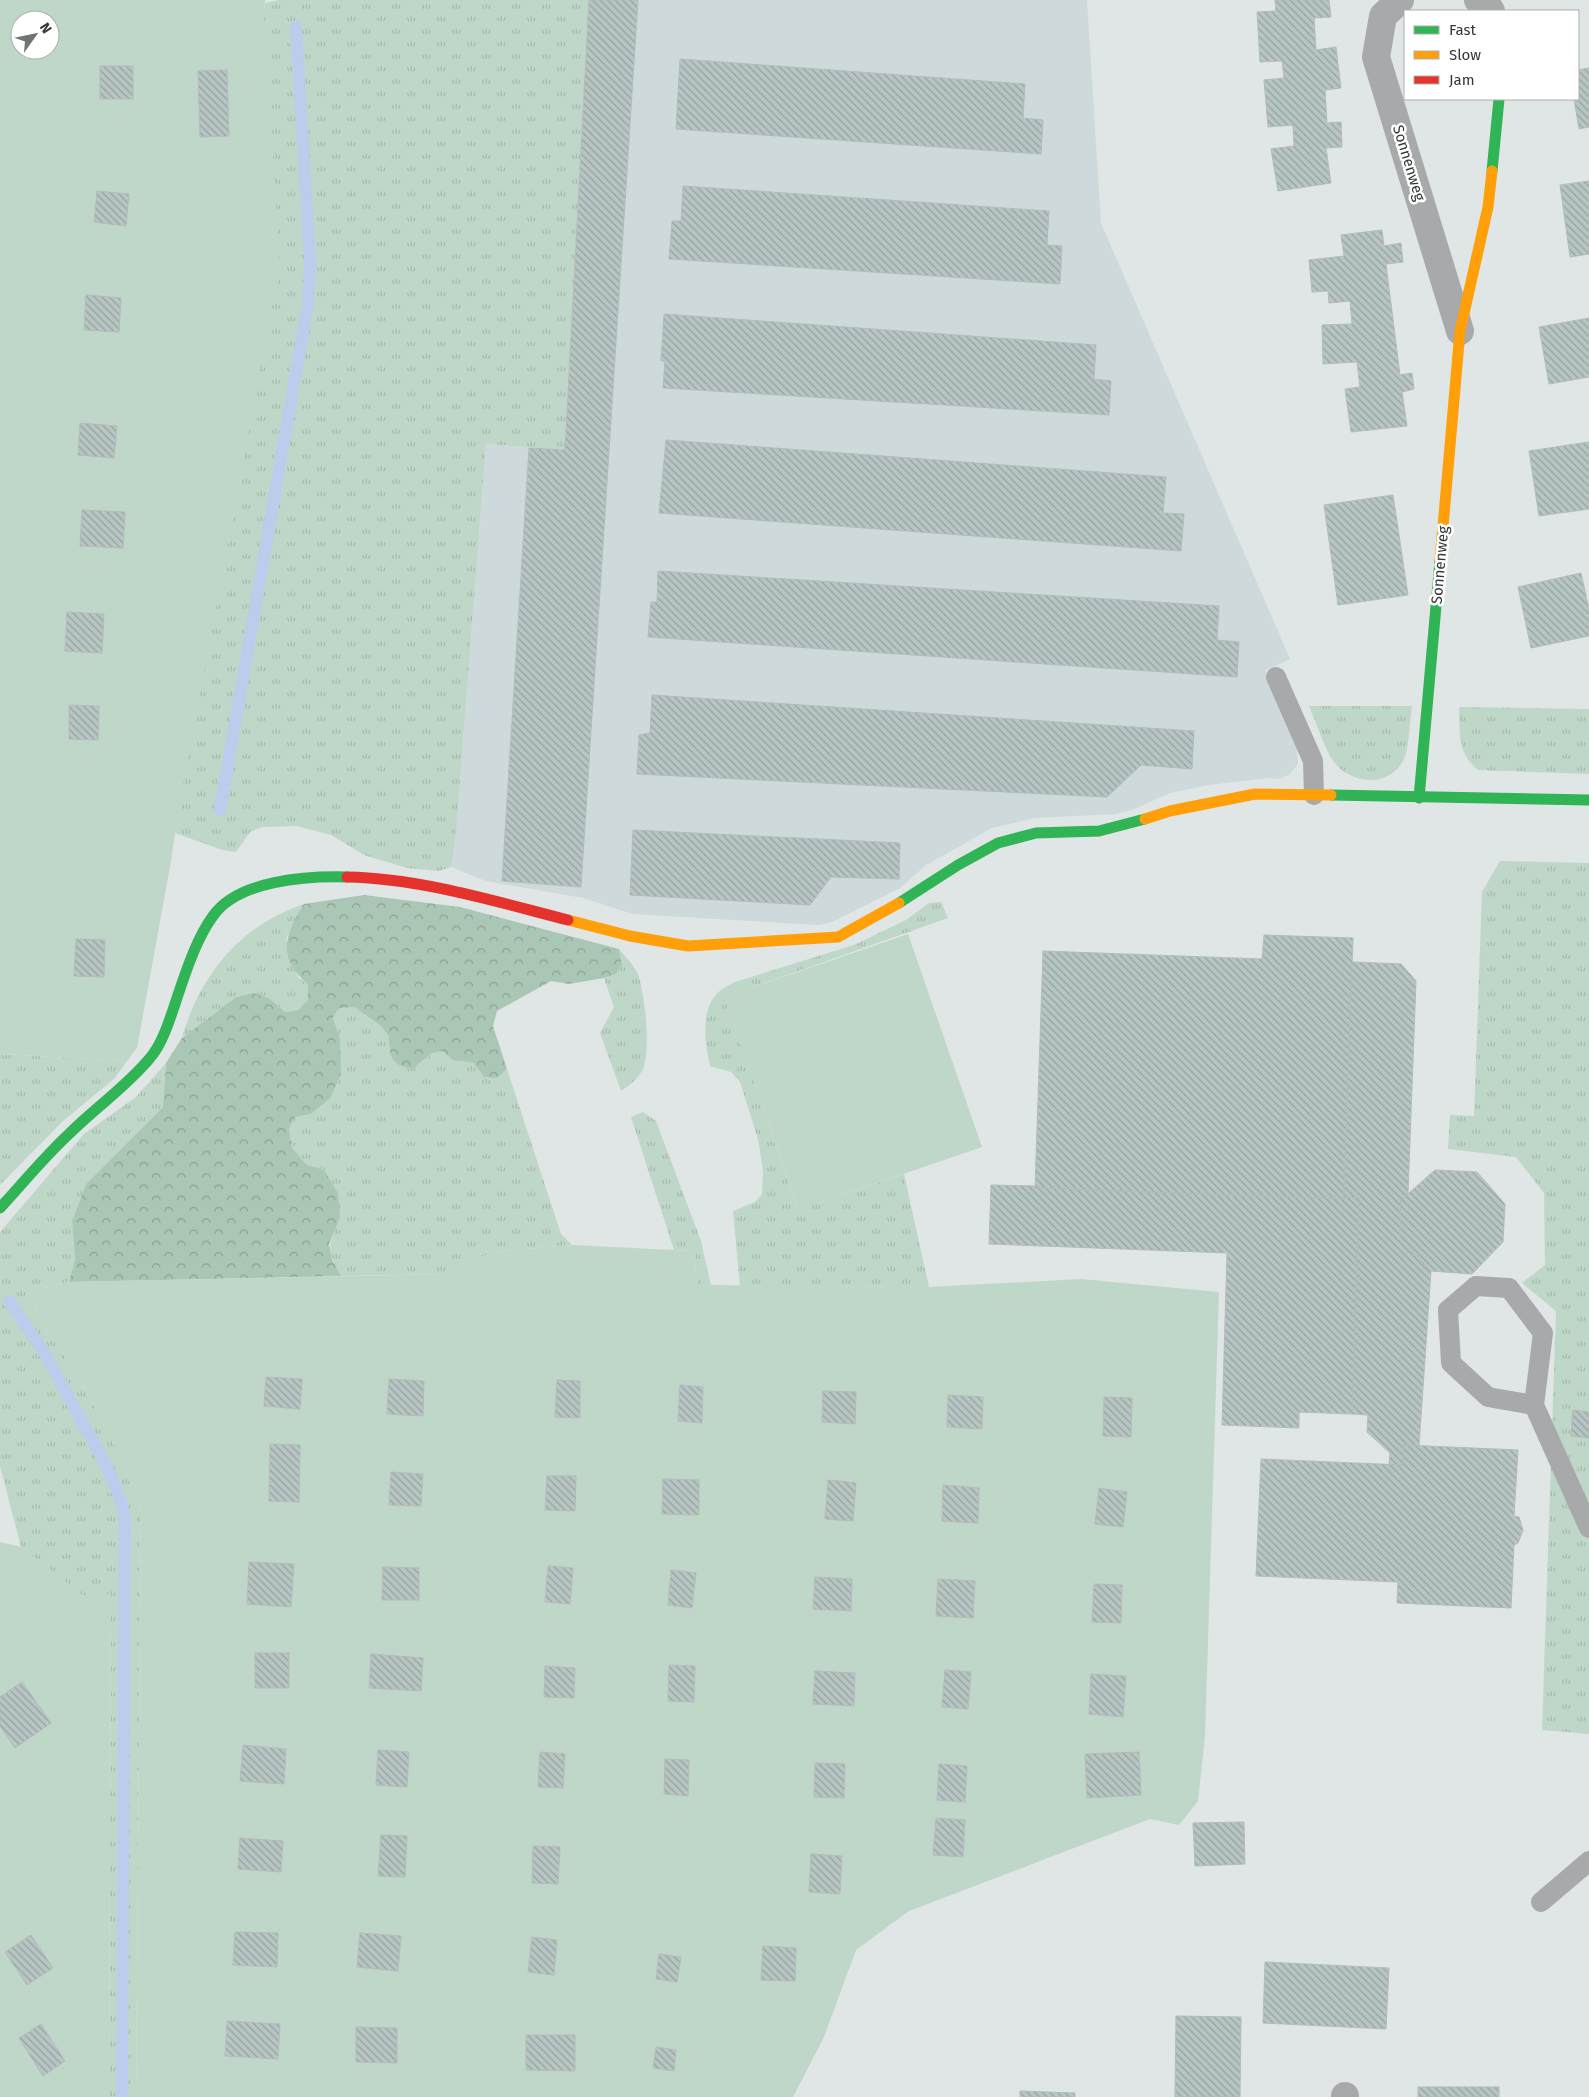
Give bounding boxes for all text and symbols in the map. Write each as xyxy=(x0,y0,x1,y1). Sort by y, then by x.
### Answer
north arrow xyxy=(10,10,60,60)
legend xyxy=(1404,10,1579,100)
text: N xyxy=(36,20,55,37)
text: Fast xyxy=(1449,21,1476,39)
text: Slow xyxy=(1449,46,1481,64)
text: Jam xyxy=(1449,71,1475,89)
street label: Sonnenweg xyxy=(1389,123,1429,203)
street label: Sonnenweg xyxy=(1428,525,1452,605)

